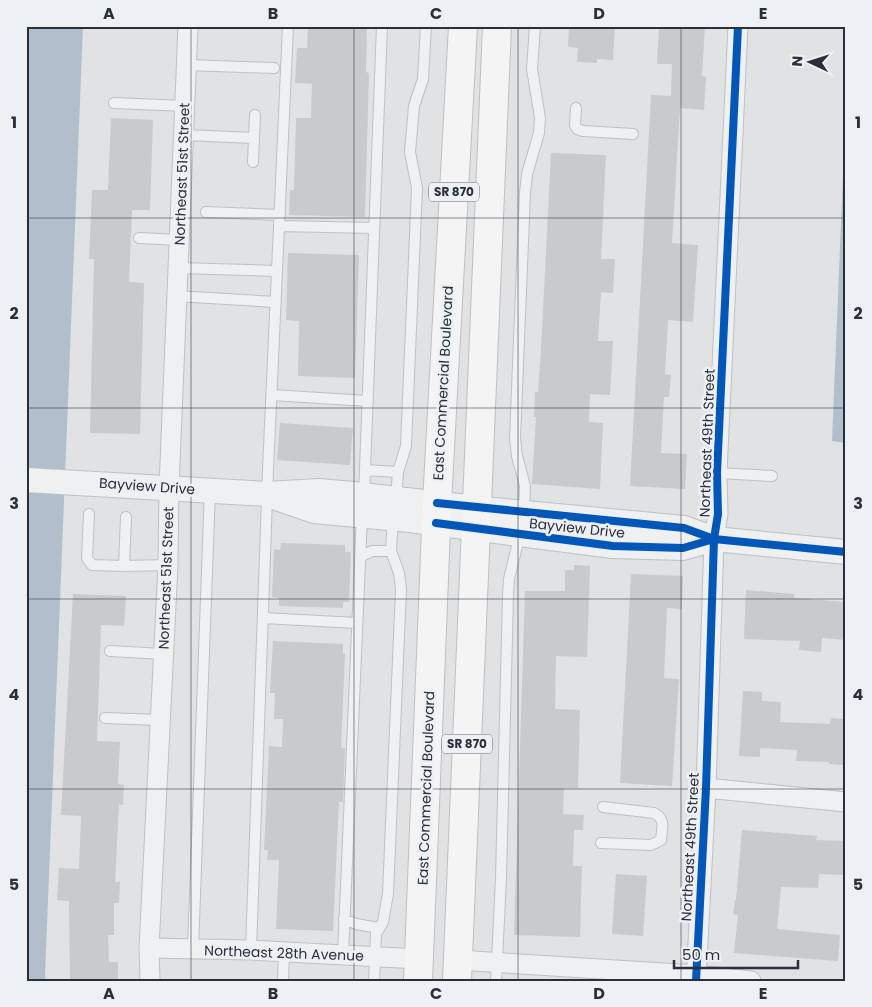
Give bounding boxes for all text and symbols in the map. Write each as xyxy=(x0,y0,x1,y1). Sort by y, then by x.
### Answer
text: A xyxy=(103,2,115,25)
text: B xyxy=(268,2,278,25)
text: C xyxy=(430,2,442,25)
text: D xyxy=(593,2,605,25)
text: E xyxy=(759,2,767,25)
north arrow xyxy=(784,38,834,88)
text: N xyxy=(787,55,807,67)
street label: Northeast 51st Street xyxy=(170,102,194,246)
text: 1 xyxy=(11,111,17,134)
text: 1 xyxy=(855,111,861,134)
road number: SR 870 xyxy=(429,182,479,202)
street label: East Commercial Boulevard xyxy=(428,285,458,481)
text: 2 xyxy=(9,302,19,325)
text: 2 xyxy=(853,302,863,325)
street label: Northeast 49th Street xyxy=(694,368,720,518)
street label: Bayview Drive xyxy=(98,473,196,499)
text: 3 xyxy=(9,492,19,515)
text: 3 xyxy=(853,492,863,515)
street label: Northeast 51st Street xyxy=(154,506,178,650)
street label: Bayview Drive xyxy=(528,513,626,543)
text: 4 xyxy=(9,683,20,706)
text: 4 xyxy=(853,683,864,706)
street label: East Commercial Boulevard xyxy=(413,690,439,886)
road number: SR 870 xyxy=(442,734,492,754)
street label: Northeast 49th Street xyxy=(676,772,704,922)
text: 5 xyxy=(9,873,19,896)
text: 5 xyxy=(853,873,863,896)
scale bar xyxy=(674,937,798,969)
street label: Northeast 28th Avenue xyxy=(204,940,364,966)
text: 50 m xyxy=(682,944,720,965)
text: A xyxy=(103,982,115,1005)
text: B xyxy=(268,982,278,1005)
text: C xyxy=(430,982,442,1005)
text: D xyxy=(593,982,605,1005)
text: E xyxy=(759,982,767,1005)

